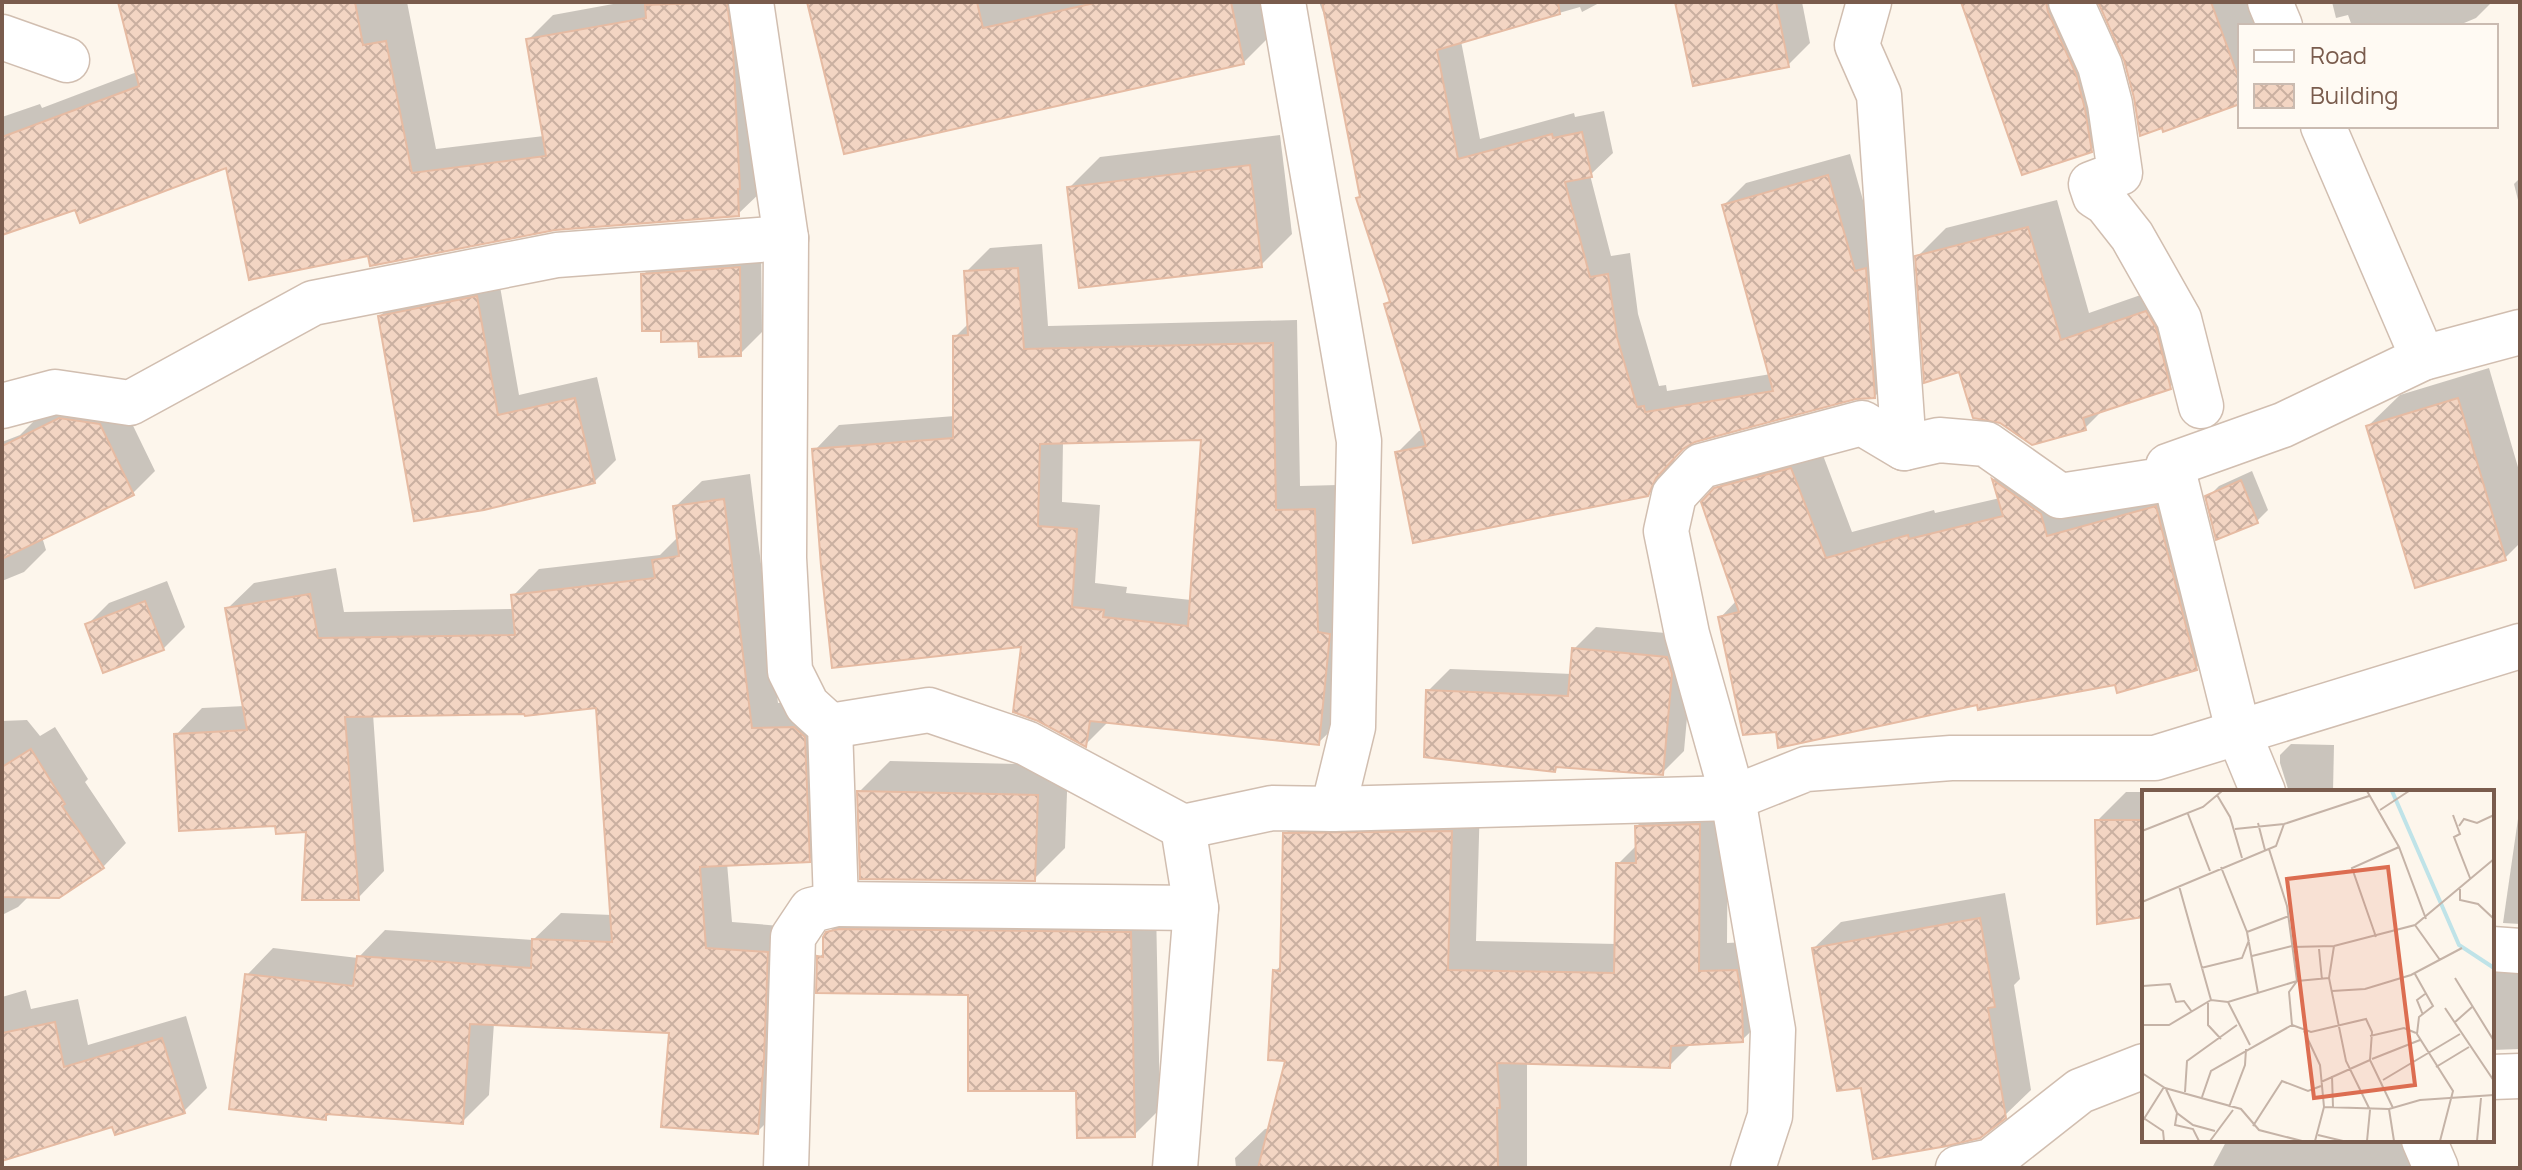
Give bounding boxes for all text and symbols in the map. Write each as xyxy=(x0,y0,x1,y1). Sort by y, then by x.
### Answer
legend xyxy=(2238,24,2498,128)
text: Road xyxy=(2310,38,2367,71)
text: Building xyxy=(2310,78,2398,111)
inset map xyxy=(2142,790,2494,1142)

